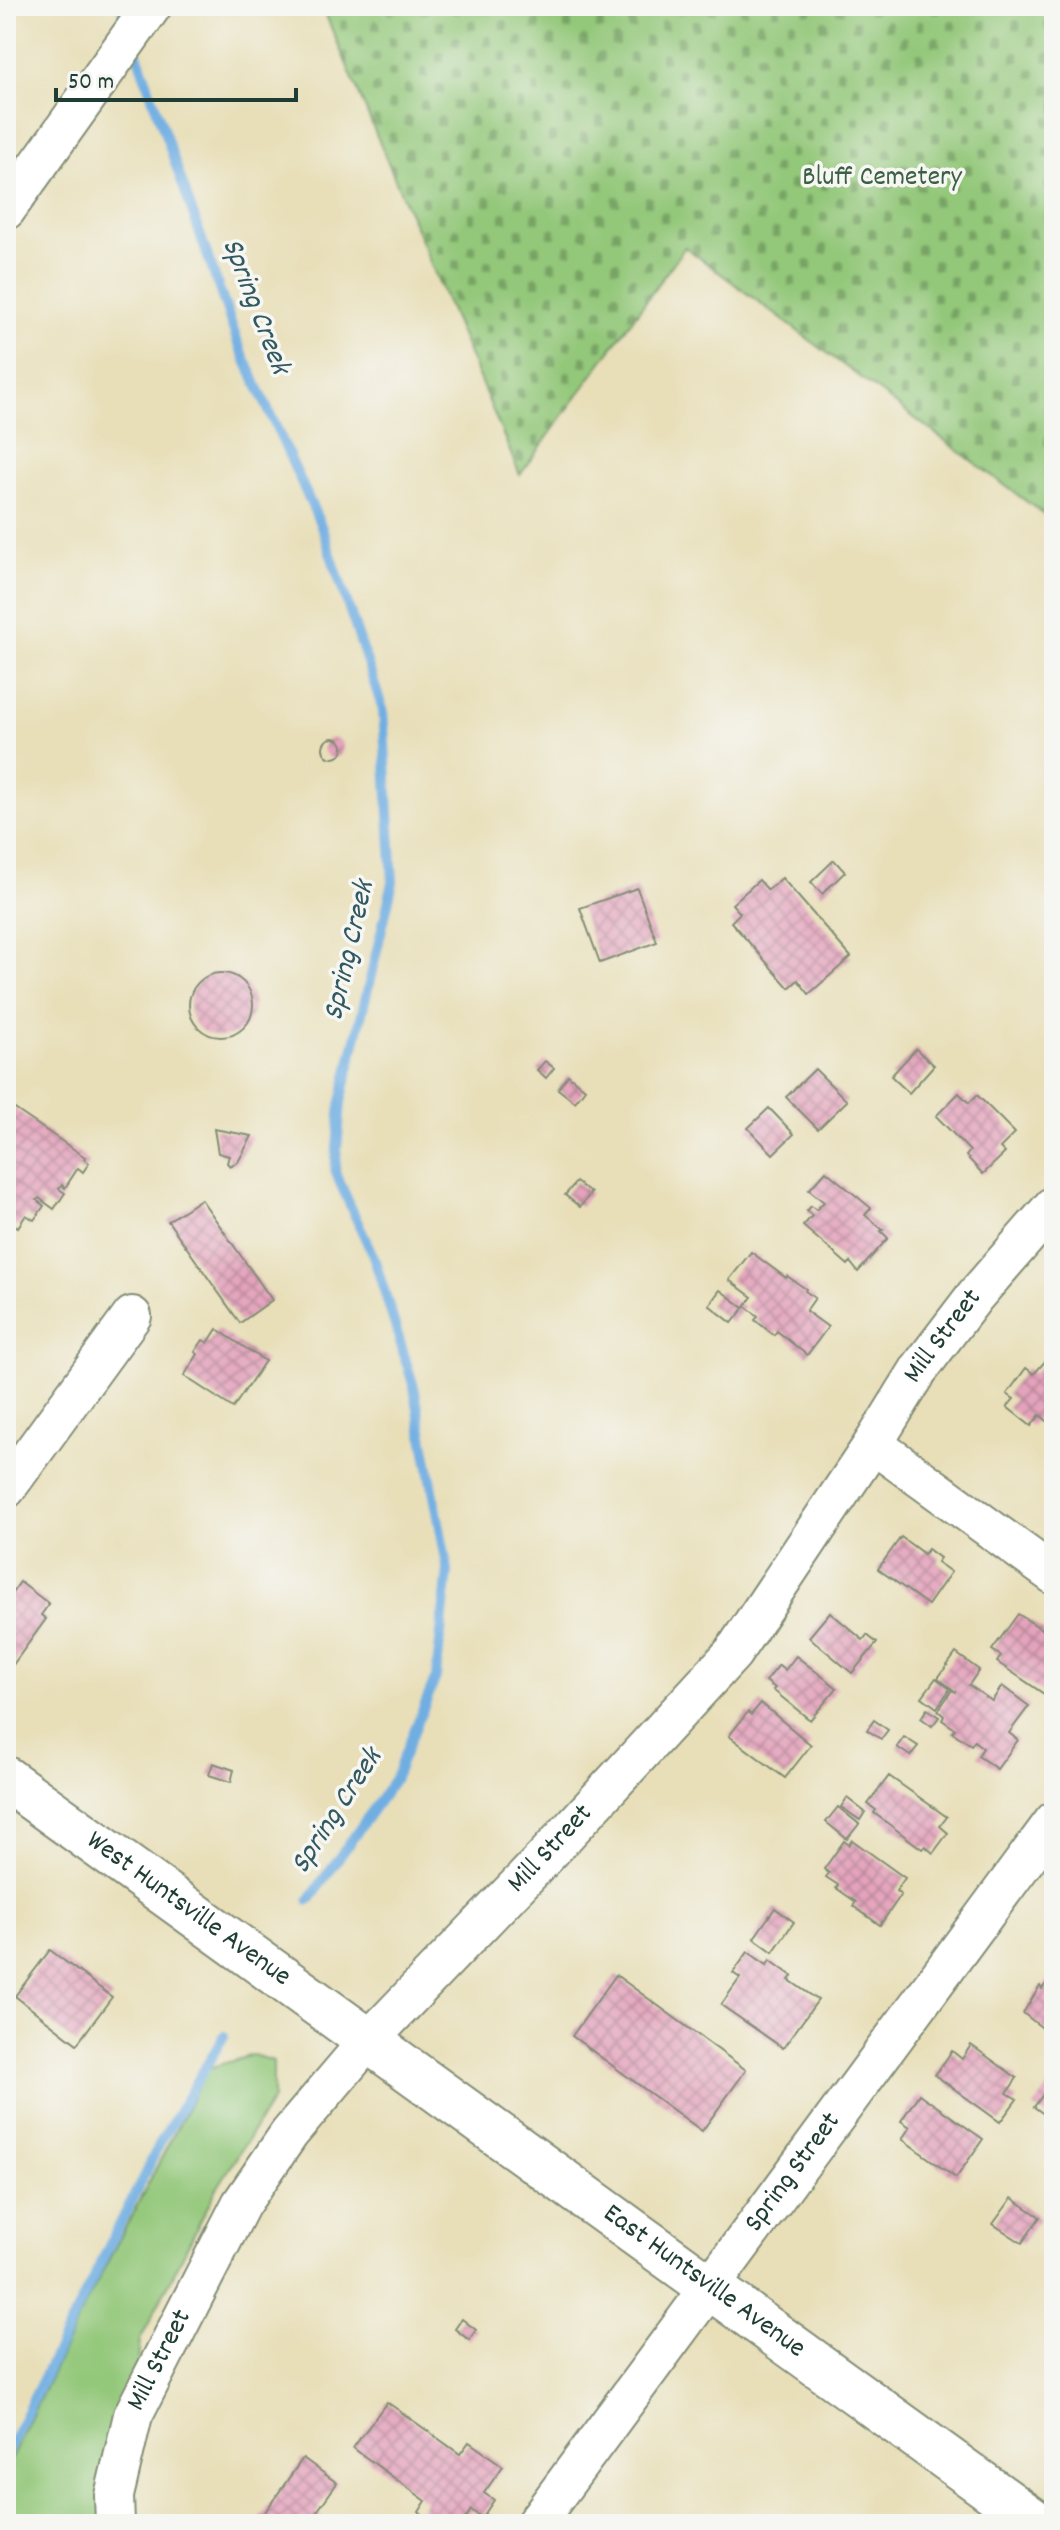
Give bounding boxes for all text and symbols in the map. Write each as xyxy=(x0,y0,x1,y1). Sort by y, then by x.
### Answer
scale bar xyxy=(56,52,296,102)
text: 50 m xyxy=(68,66,114,100)
park label: Bluff Cemetery xyxy=(802,159,962,199)
water label: Spring Creek xyxy=(208,233,301,384)
water label: Spring Creek xyxy=(314,874,389,1025)
street label: Mill Street xyxy=(895,1281,993,1392)
water label: Spring Creek xyxy=(281,1738,396,1883)
street label: Mill Street xyxy=(499,1796,603,1903)
street label: West Huntsville Avenue xyxy=(77,1822,298,1998)
street label: Spring Street xyxy=(736,2105,852,2242)
street label: East Huntsville Avenue xyxy=(594,2195,813,2369)
street label: Mill Street xyxy=(118,2303,203,2419)

